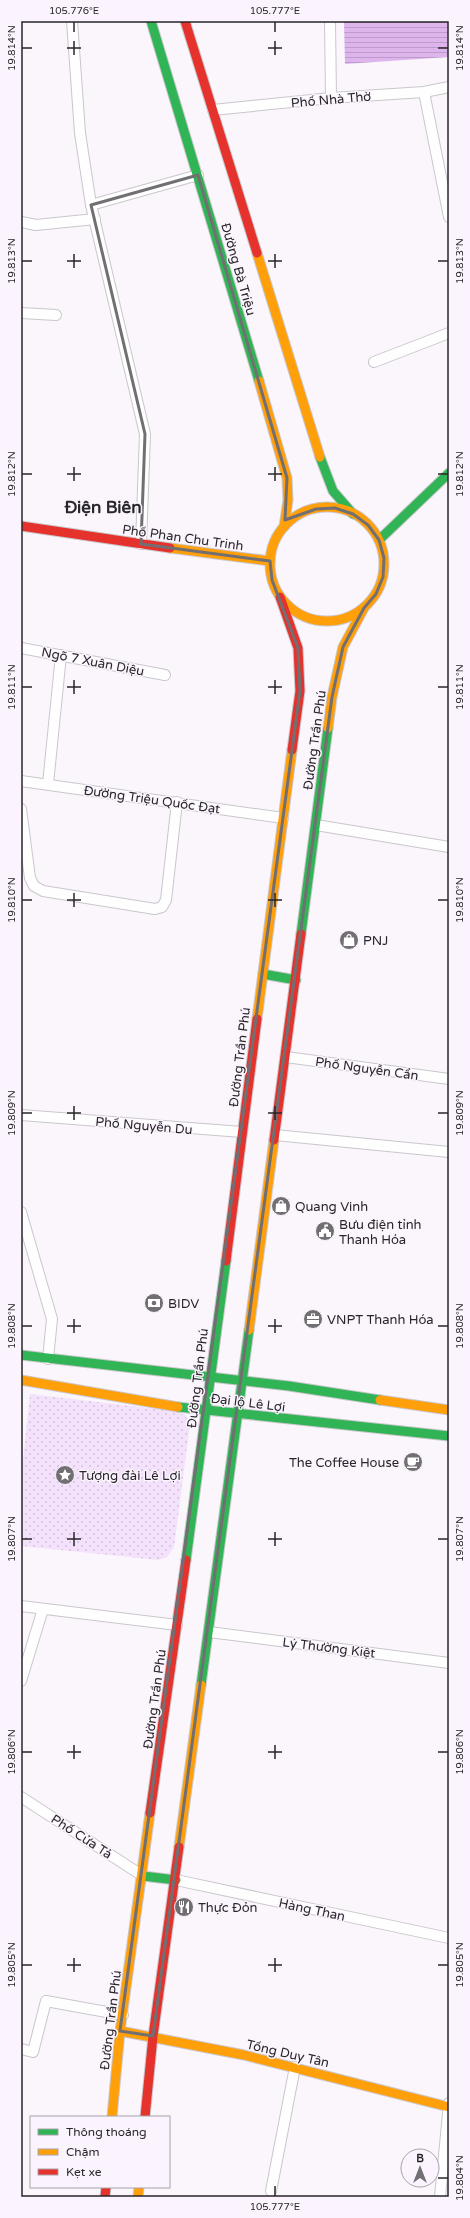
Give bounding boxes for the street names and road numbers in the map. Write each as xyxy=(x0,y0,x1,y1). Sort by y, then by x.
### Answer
street label: Phố Nhà Thờ xyxy=(290,89,372,111)
street label: Đường Bà Triệu xyxy=(217,221,259,317)
street label: Phố Phan Chu Trinh xyxy=(121,522,245,554)
street label: Ngõ 7 Xuân Diệu xyxy=(40,644,146,680)
street label: Đường Trần Phú xyxy=(300,689,330,791)
street label: Đường Triệu Quốc Đạt xyxy=(83,782,221,817)
street label: Đường Trần Phú xyxy=(226,1006,254,1108)
street label: Phố Nguyễn Cẩn xyxy=(314,1054,419,1084)
street label: Phố Nguyễn Du xyxy=(95,1114,193,1138)
street label: Đường Trần Phú xyxy=(184,1327,212,1429)
street label: Đại lộ Lê Lợi xyxy=(210,1390,286,1416)
street label: Lý Thường Kiệt xyxy=(282,1634,376,1662)
street label: Đường Trần Phú xyxy=(140,1648,170,1750)
street label: Phố Cửa Tả xyxy=(48,1811,115,1863)
street label: Hàng Than xyxy=(277,1895,347,1925)
street label: Đường Trần Phú xyxy=(97,1969,125,2071)
street label: Tống Duy Tân xyxy=(245,2037,331,2071)

